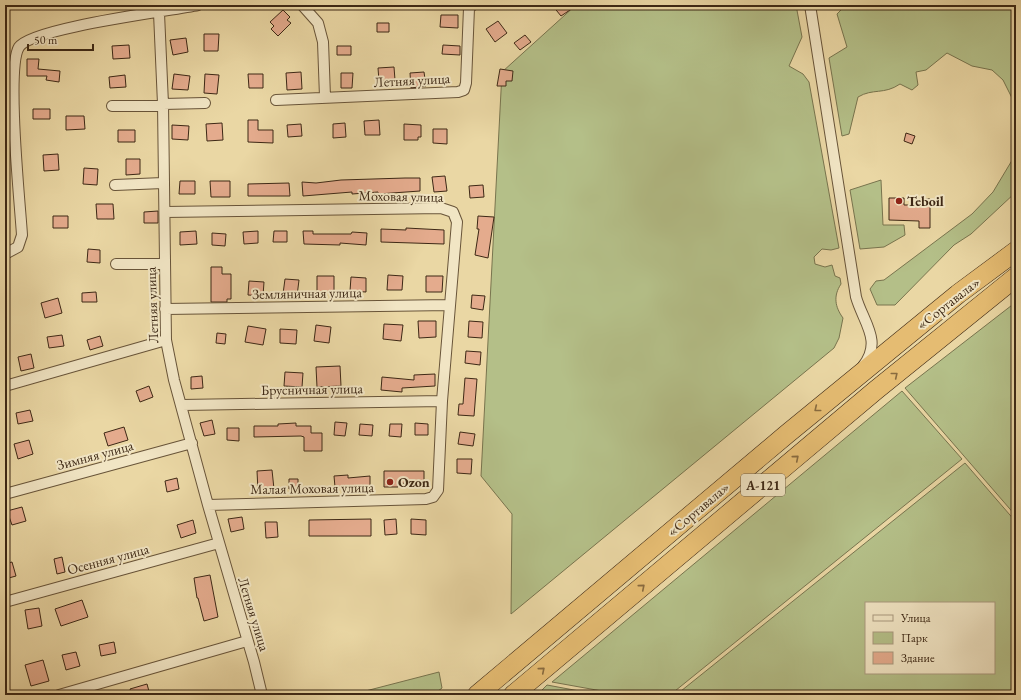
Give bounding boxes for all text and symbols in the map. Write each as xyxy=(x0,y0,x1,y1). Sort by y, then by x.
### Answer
scale bar xyxy=(28,26,93,52)
text: 50 m xyxy=(34,32,58,48)
street label: Летняя улица xyxy=(373,69,451,91)
street label: Моховая улица xyxy=(359,186,444,206)
place label: Teboil xyxy=(907,192,944,210)
marker: Teboil xyxy=(894,196,904,206)
street label: Летняя улица xyxy=(142,266,162,344)
street label: «Сортавала» xyxy=(913,273,983,333)
street label: Земляничная улица xyxy=(252,283,363,303)
one-way arrow xyxy=(891,373,898,380)
street label: Брусничная улица xyxy=(261,379,364,399)
one-way arrow xyxy=(815,404,822,411)
street label: Зимняя улица xyxy=(55,436,136,474)
one-way arrow xyxy=(791,456,798,463)
place label: Ozon xyxy=(398,473,430,491)
road number: А-121 xyxy=(741,474,785,496)
marker: Ozon xyxy=(385,477,395,487)
street label: Малая Моховая улица xyxy=(250,478,375,498)
street label: «Сортавала» xyxy=(663,478,733,540)
street label: Осенняя улица xyxy=(65,539,151,579)
street label: Летняя улица xyxy=(234,575,274,654)
one-way arrow xyxy=(638,584,645,591)
legend xyxy=(865,602,995,674)
text: Улица xyxy=(900,610,931,626)
text: Парк xyxy=(901,630,928,646)
text: Здание xyxy=(901,650,935,666)
one-way arrow xyxy=(538,667,545,674)

